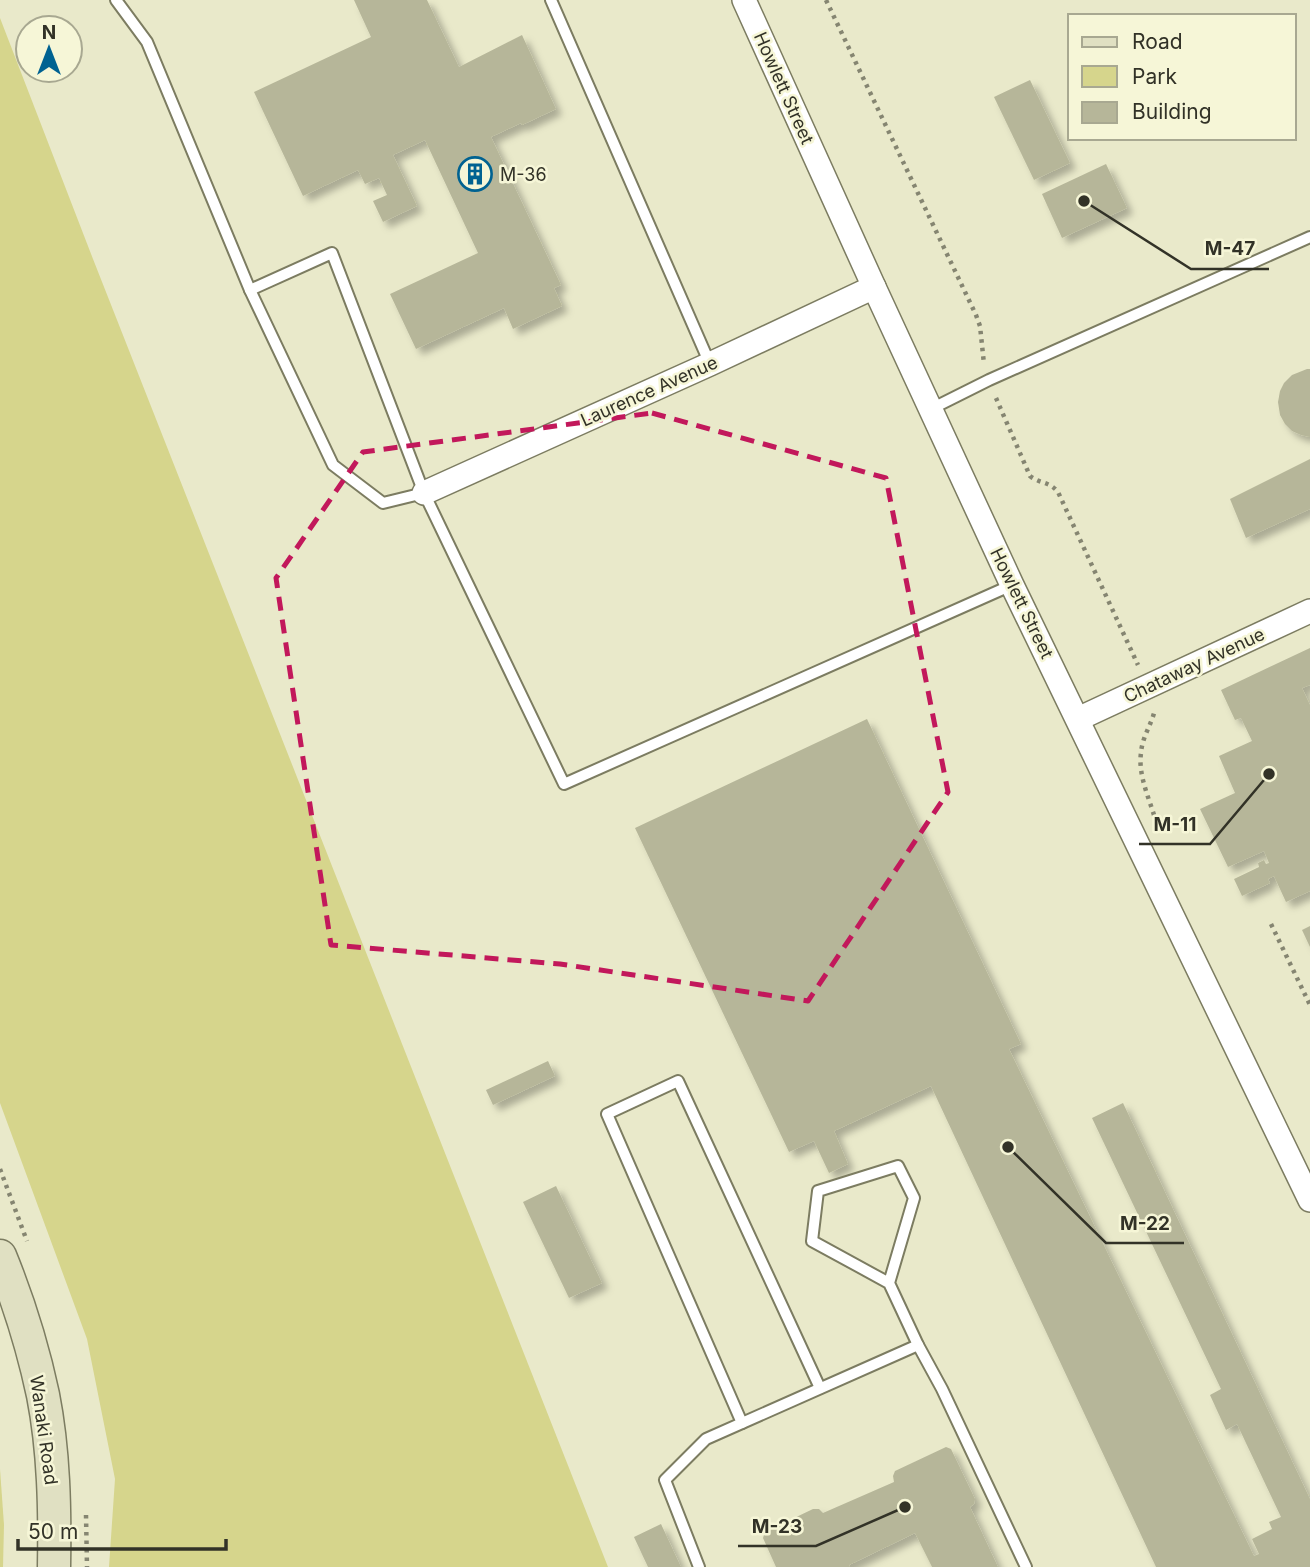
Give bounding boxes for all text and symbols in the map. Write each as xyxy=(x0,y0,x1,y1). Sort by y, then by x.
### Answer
north arrow xyxy=(14,14,84,84)
legend xyxy=(1068,14,1296,140)
text: N xyxy=(42,21,56,44)
street label: Howlett Street xyxy=(750,29,818,147)
text: Road xyxy=(1132,29,1183,54)
text: Park xyxy=(1132,64,1177,89)
text: Building xyxy=(1132,99,1212,124)
building icon: M-36 xyxy=(456,155,494,193)
place label: M-36 xyxy=(500,164,547,185)
callout: M-47 xyxy=(1191,229,1269,269)
text: M-47 xyxy=(1205,237,1255,260)
street label: Laurence Avenue xyxy=(577,351,721,431)
street label: Howlett Street xyxy=(986,544,1058,662)
street label: Chataway Avenue xyxy=(1120,623,1268,707)
callout: M-11 xyxy=(1139,804,1210,844)
text: M-11 xyxy=(1154,813,1196,836)
callout: M-22 xyxy=(1106,1203,1184,1243)
text: M-22 xyxy=(1120,1212,1170,1235)
street label: Wanaki Road xyxy=(26,1374,62,1486)
callout: M-23 xyxy=(738,1506,816,1546)
scale bar xyxy=(18,1508,226,1552)
text: M-23 xyxy=(752,1515,802,1538)
text: 50 m xyxy=(28,1519,78,1544)

